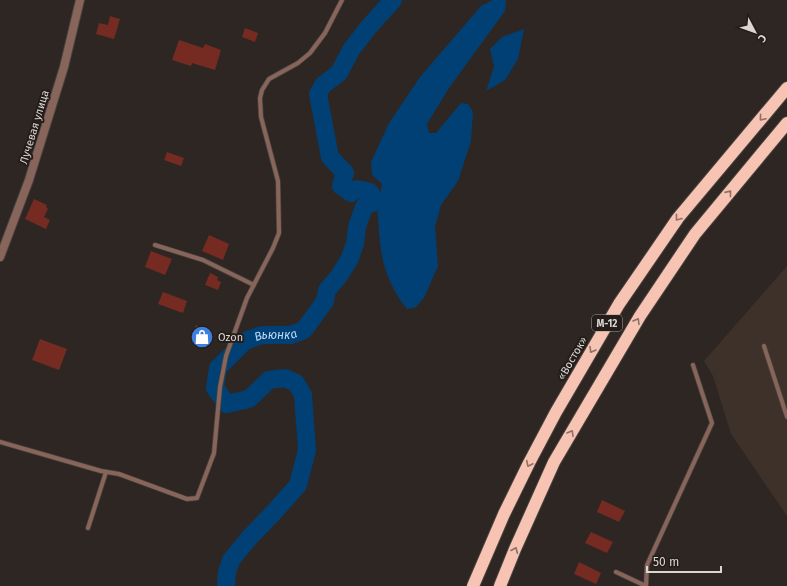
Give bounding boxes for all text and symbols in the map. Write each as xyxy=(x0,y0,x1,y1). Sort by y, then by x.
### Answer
north arrow xyxy=(735,12,775,52)
text: С xyxy=(755,32,769,45)
street label: Лучевая улица xyxy=(17,89,52,166)
one-way arrow xyxy=(759,114,766,121)
one-way arrow xyxy=(724,190,731,197)
one-way arrow xyxy=(676,213,683,220)
road number: М-12 xyxy=(592,315,622,331)
one-way arrow xyxy=(633,318,640,325)
shop icon: Ozon xyxy=(189,324,215,350)
water label: Вьюнка xyxy=(252,326,299,344)
place label: Ozon xyxy=(218,331,243,344)
street label: «Восток» xyxy=(555,334,590,382)
one-way arrow xyxy=(589,346,596,353)
one-way arrow xyxy=(566,430,574,437)
one-way arrow xyxy=(526,459,534,467)
one-way arrow xyxy=(510,546,518,554)
scale bar xyxy=(647,548,721,574)
text: 50 m xyxy=(653,555,679,569)

